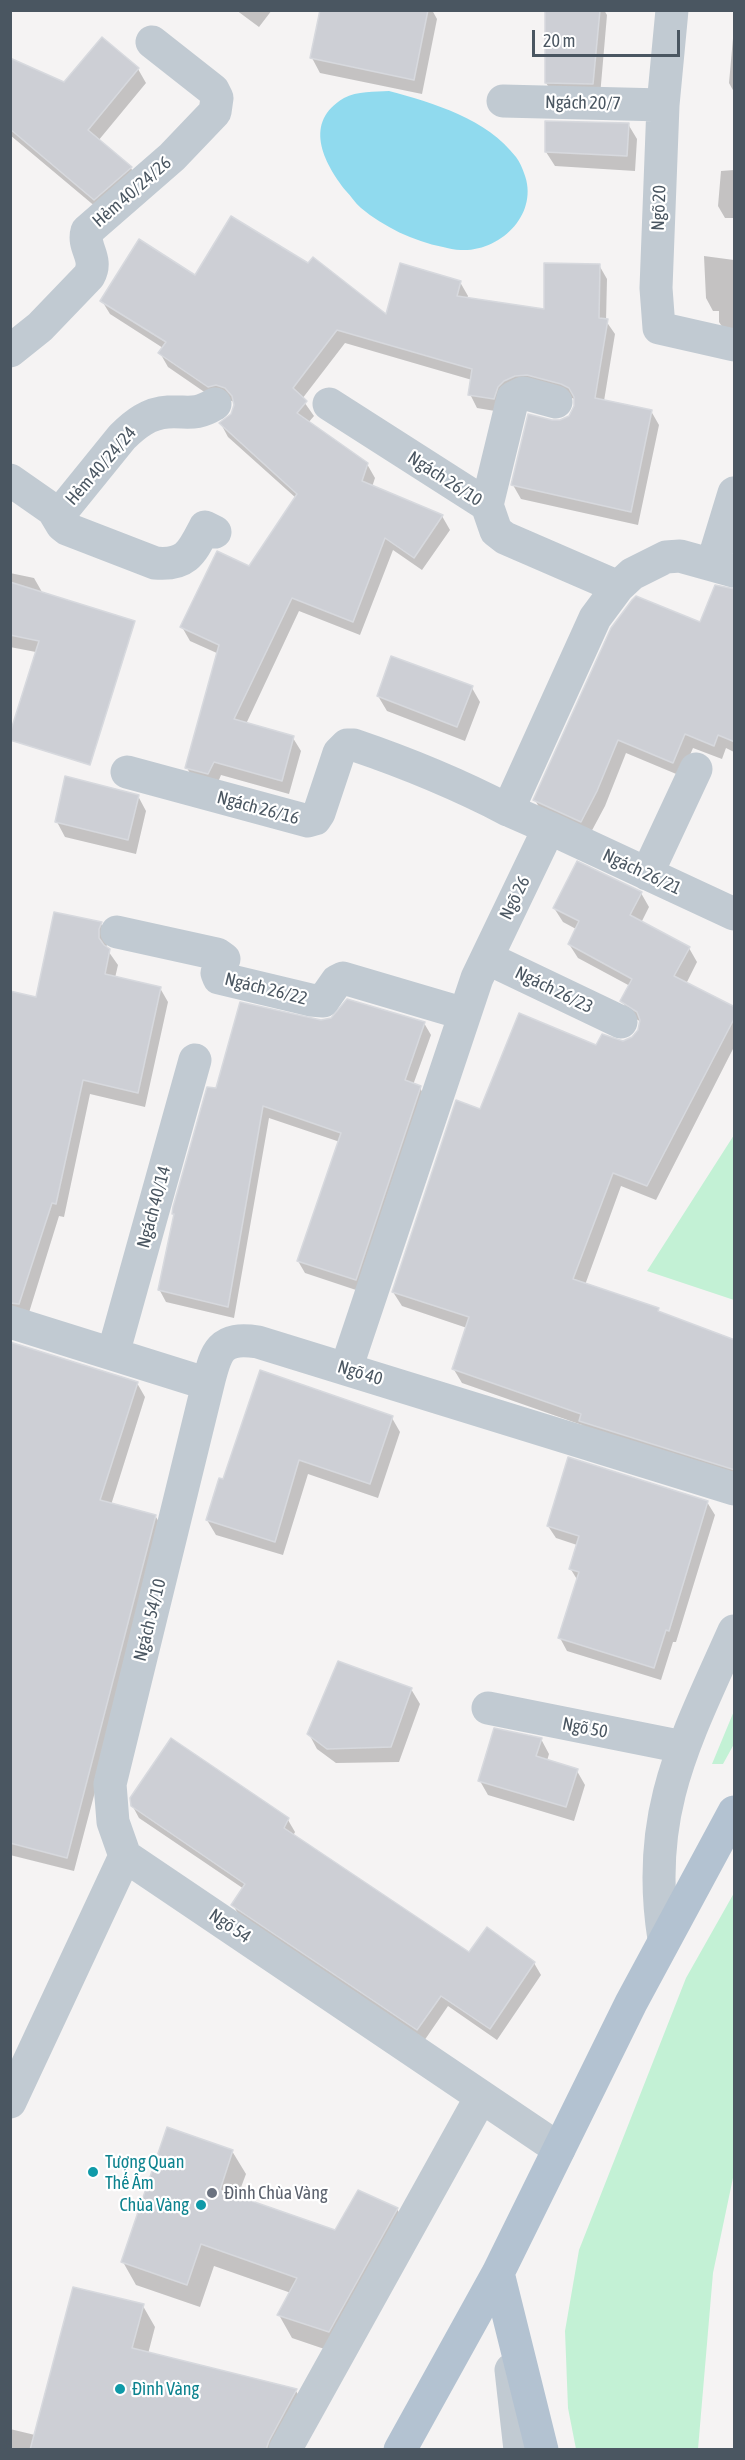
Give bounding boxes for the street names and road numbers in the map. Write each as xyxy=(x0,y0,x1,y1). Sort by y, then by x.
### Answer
street label: Ngách 20/7 xyxy=(545,92,621,114)
street label: Hẻm 40/24/26 xyxy=(88,152,176,232)
street label: Ngõ 20 xyxy=(647,185,671,231)
street label: Hẻm 40/24/24 xyxy=(61,422,141,510)
street label: Ngách 26/10 xyxy=(404,447,486,511)
street label: Ngách 26/16 xyxy=(215,787,301,829)
street label: Ngách 26/21 xyxy=(599,844,685,900)
street label: Ngõ 26 xyxy=(495,873,535,923)
street label: Ngách 26/23 xyxy=(511,962,597,1018)
street label: Ngách 26/22 xyxy=(223,968,309,1010)
street label: Ngách 40/14 xyxy=(133,1164,175,1250)
street label: Ngõ 40 xyxy=(335,1356,385,1390)
street label: Ngách 54/10 xyxy=(129,1577,171,1663)
street label: Ngõ 50 xyxy=(560,1713,610,1743)
street label: Ngõ 54 xyxy=(205,1904,255,1948)

